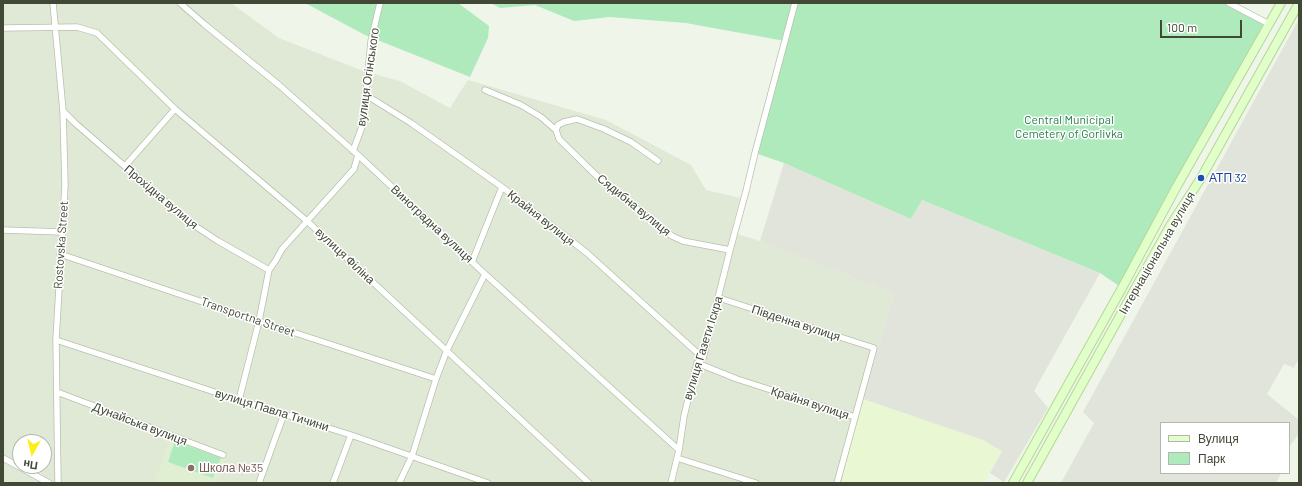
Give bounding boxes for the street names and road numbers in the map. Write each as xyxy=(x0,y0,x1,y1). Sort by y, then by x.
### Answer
street label: вулиця Огінського xyxy=(354,27,382,127)
street label: Прохідна вулиця xyxy=(121,162,201,232)
street label: Сядибна вулиця xyxy=(594,171,674,239)
street label: Виноградна вулиця xyxy=(388,182,476,266)
street label: Крайня вулиця xyxy=(504,187,578,249)
street label: Інтернаціональна вулиця xyxy=(1116,189,1198,317)
street label: Rostovska Street xyxy=(51,200,71,290)
street label: вулиця Філіна xyxy=(312,225,378,287)
street label: Transportna Street xyxy=(199,294,297,340)
street label: вулиця Газети Іскра xyxy=(680,294,726,402)
street label: Південна вулиця xyxy=(750,302,842,344)
street label: Крайня вулиця xyxy=(769,384,851,422)
street label: вулиця Павла Тичини xyxy=(213,386,331,434)
street label: Дунайська вулиця xyxy=(91,399,189,449)

